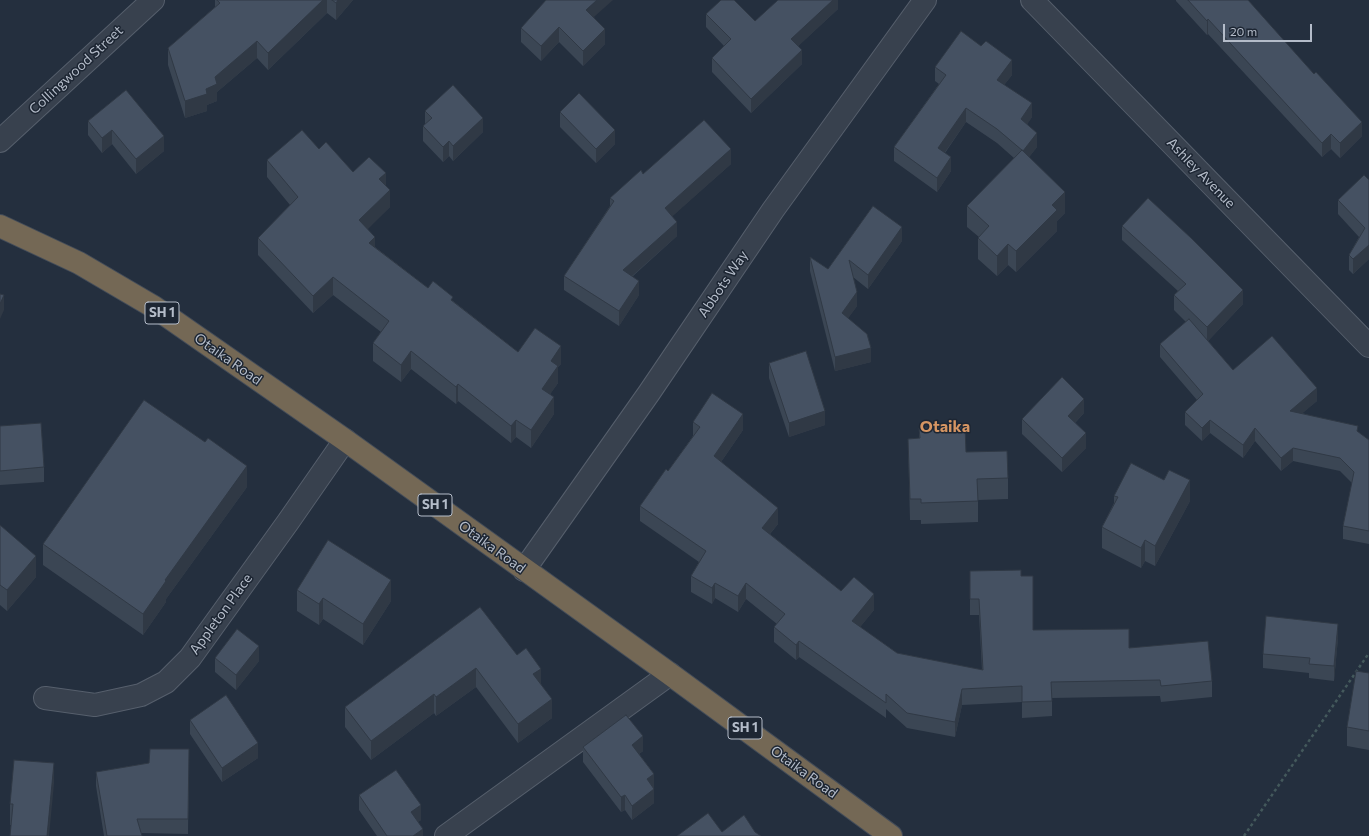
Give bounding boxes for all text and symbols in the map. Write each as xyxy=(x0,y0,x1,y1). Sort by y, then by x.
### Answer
scale bar xyxy=(1225,16,1314,42)
street label: Collingwood Street xyxy=(26,22,126,118)
text: 20 m xyxy=(1230,24,1257,38)
street label: Ashley Avenue xyxy=(1163,134,1239,212)
street label: Abbots Way xyxy=(694,247,752,321)
road number: SH 1 xyxy=(145,302,179,324)
street label: Otaika Road xyxy=(191,330,265,388)
district label: Otaika xyxy=(920,417,970,437)
road number: SH 1 xyxy=(418,494,452,516)
street label: Otaika Road xyxy=(455,517,529,577)
street label: Appleton Place xyxy=(186,570,256,658)
road number: SH 1 xyxy=(728,717,762,739)
street label: Otaika Road xyxy=(767,742,841,802)

